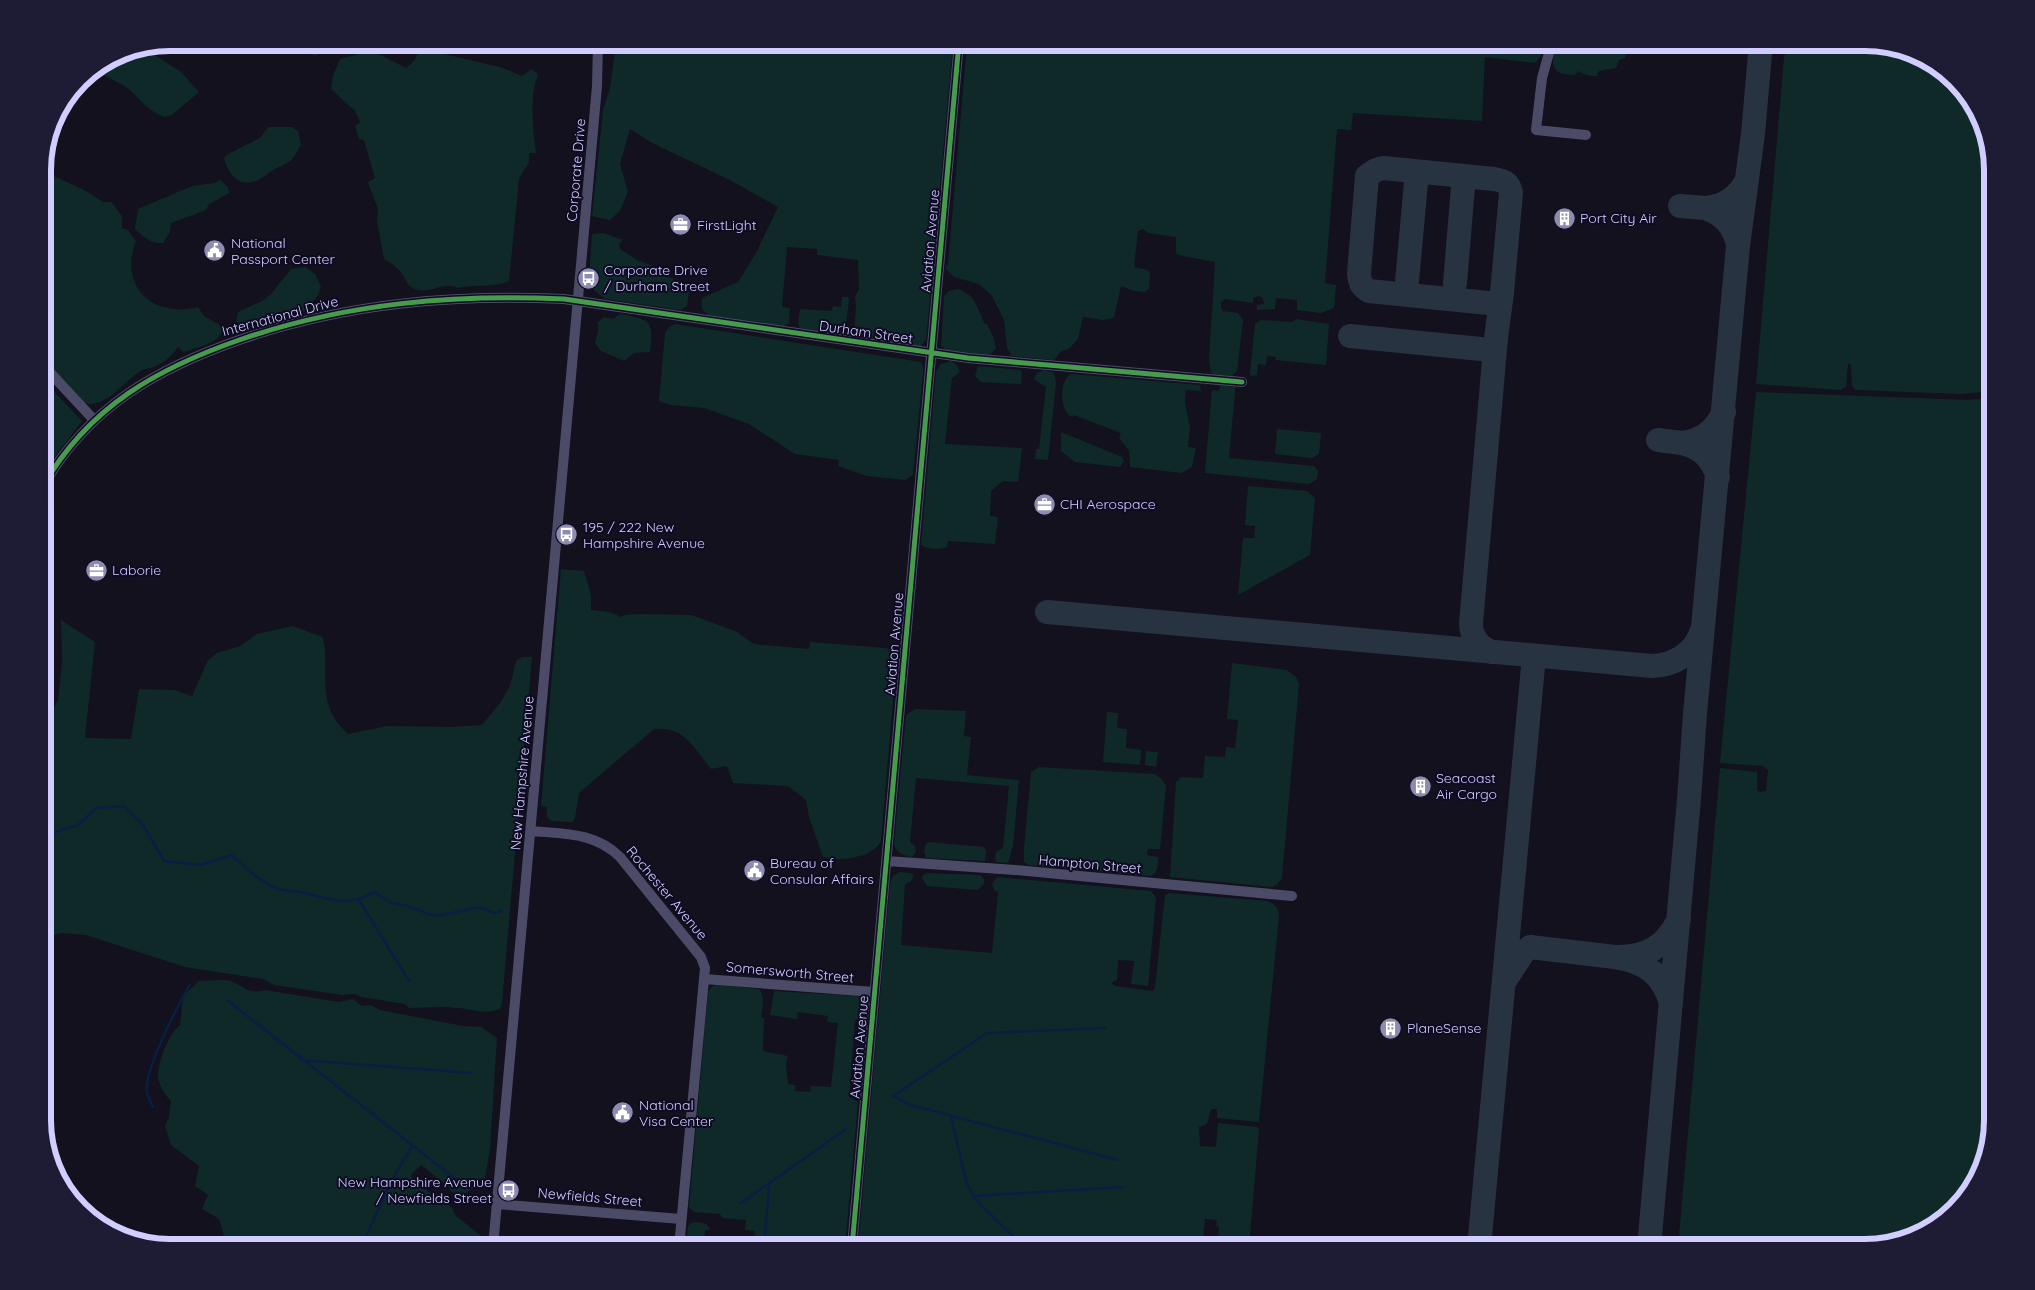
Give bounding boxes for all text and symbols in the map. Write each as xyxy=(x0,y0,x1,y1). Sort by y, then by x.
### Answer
street label: Corporate Drive xyxy=(563,117,589,222)
street label: Aviation Avenue xyxy=(917,189,943,293)
building icon: Port City Air xyxy=(1552,206,1576,230)
place label: Port City Air xyxy=(1580,209,1657,227)
office icon: FirstLight xyxy=(669,213,693,237)
place label: FirstLight xyxy=(697,216,757,234)
place label: National Passport Center xyxy=(231,234,336,268)
public building icon: National Passport Center xyxy=(203,239,227,263)
place label: Corporate Drive / Durham Street xyxy=(604,261,710,295)
bus stop icon: Corporate Drive / Durham Street xyxy=(576,266,600,290)
street label: International Drive xyxy=(220,292,340,340)
street label: Durham Street xyxy=(818,316,914,348)
office icon: CHI Aerospace xyxy=(1032,492,1056,516)
place label: CHI Aerospace xyxy=(1060,495,1156,513)
place label: 195 / 222 New Hampshire Avenue xyxy=(583,518,705,552)
bus stop icon: 195 / 222 New Hampshire Avenue xyxy=(555,523,579,547)
office icon: Laborie xyxy=(84,558,108,582)
place label: Laborie xyxy=(112,561,161,579)
street label: Aviation Avenue xyxy=(881,592,907,696)
street label: New Hampshire Avenue xyxy=(506,695,538,851)
place label: Seacoast Air Cargo xyxy=(1436,769,1497,803)
building icon: Seacoast Air Cargo xyxy=(1408,774,1432,798)
street label: Rochester Avenue xyxy=(622,842,712,944)
street label: Hampton Street xyxy=(1038,851,1142,877)
place label: Bureau of Consular Affairs xyxy=(770,854,874,888)
public building icon: Bureau of Consular Affairs xyxy=(742,859,766,883)
street label: Somersworth Street xyxy=(725,957,855,987)
street label: Aviation Avenue xyxy=(846,995,872,1099)
building icon: PlaneSense xyxy=(1379,1016,1403,1040)
place label: PlaneSense xyxy=(1407,1019,1481,1037)
place label: National Visa Center xyxy=(639,1096,714,1130)
public building icon: National Visa Center xyxy=(611,1101,635,1125)
place label: New Hampshire Avenue / Newfields Street xyxy=(338,1173,492,1207)
bus stop icon: New Hampshire Avenue / Newfields Street xyxy=(496,1178,520,1202)
street label: Newfields Street xyxy=(537,1183,643,1211)

